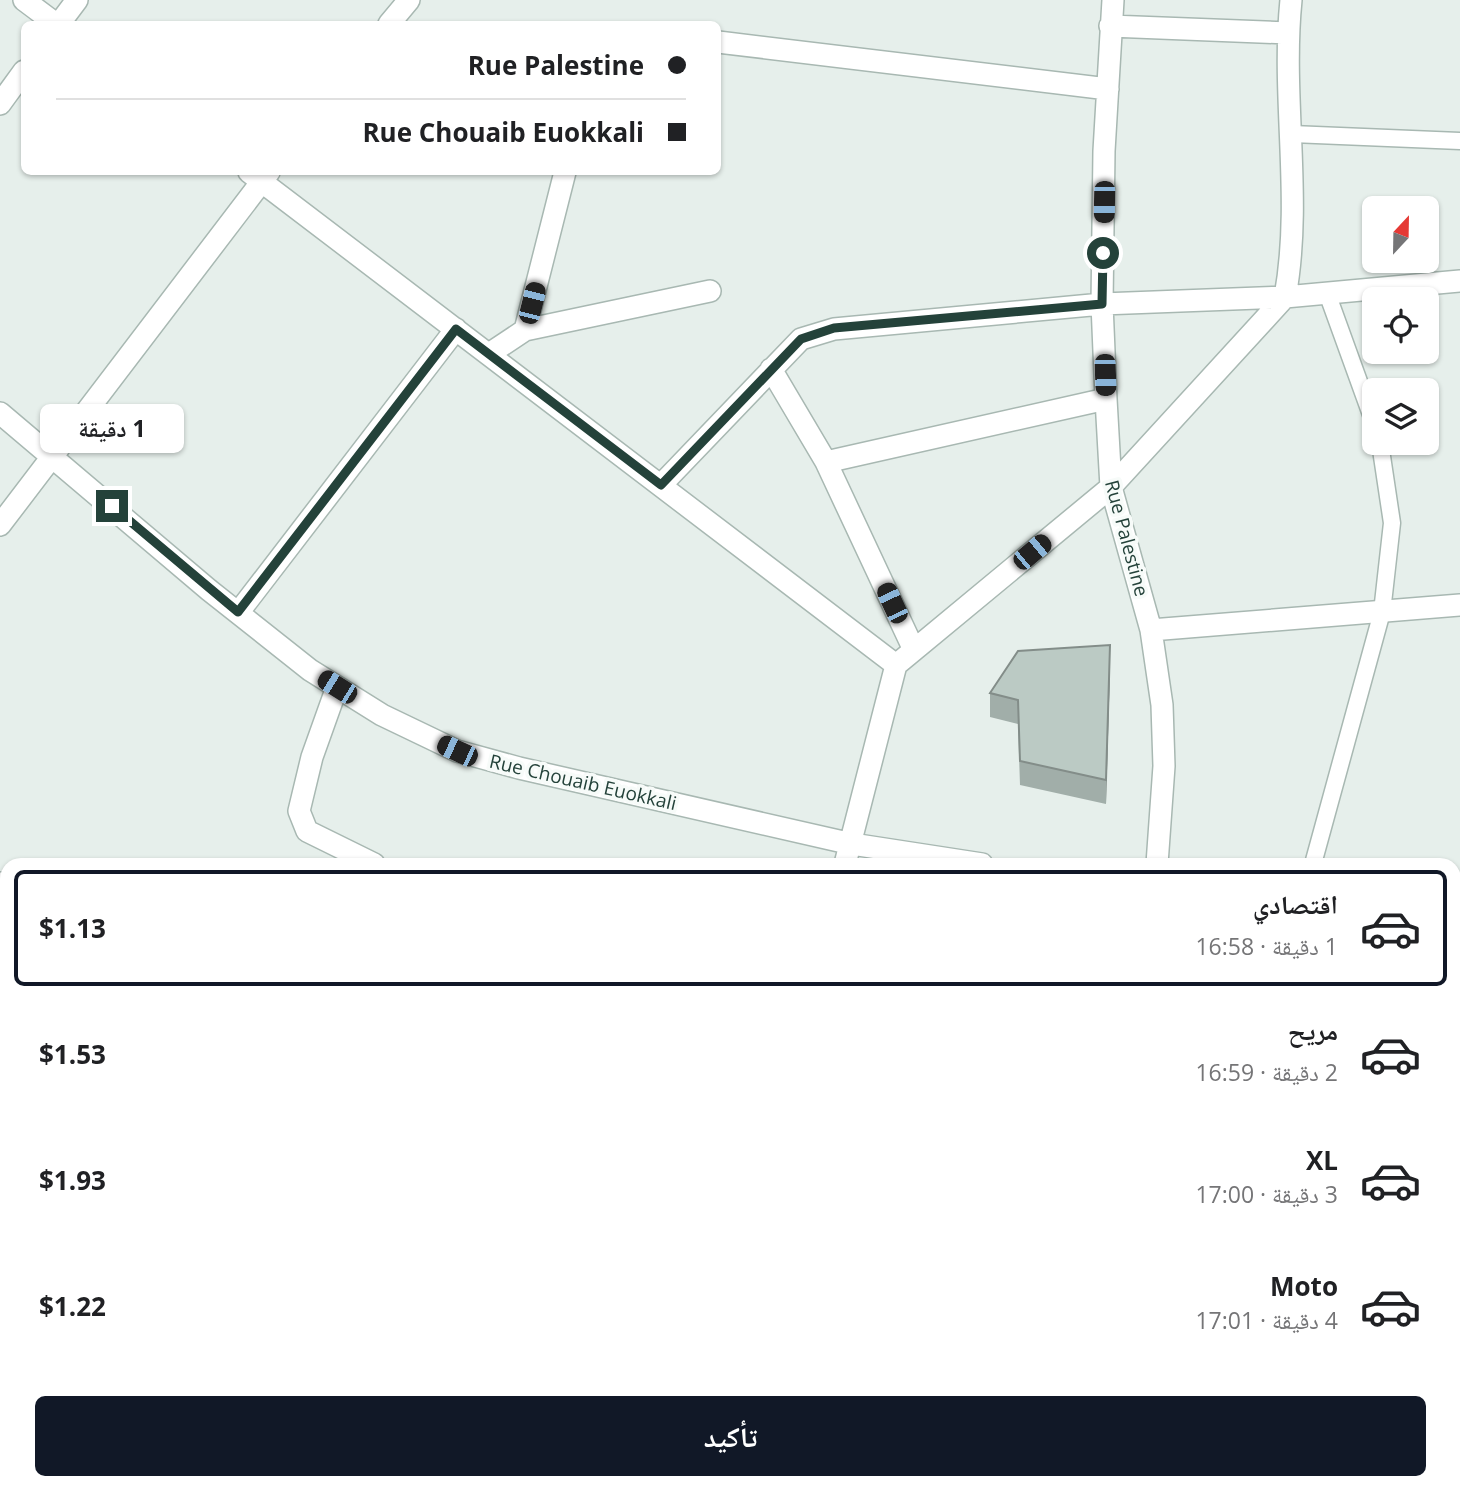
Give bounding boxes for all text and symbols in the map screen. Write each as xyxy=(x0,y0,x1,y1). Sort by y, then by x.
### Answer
text: Rue Palestine xyxy=(468,47,644,83)
text: Rue Chouaib Euokkali xyxy=(362,114,644,150)
car xyxy=(1094,181,1115,223)
north arrow xyxy=(1362,196,1438,273)
map controls xyxy=(1362,196,1439,455)
route start xyxy=(1087,237,1119,269)
car xyxy=(517,280,548,326)
button: locate xyxy=(1362,287,1439,364)
car xyxy=(1094,354,1117,396)
button: layers xyxy=(1362,378,1439,455)
callout: 1 دقيقة xyxy=(40,405,184,454)
text: 1 دقيقة xyxy=(78,412,146,444)
street label: Rue Palestine xyxy=(1099,477,1155,599)
route end xyxy=(96,490,128,522)
car xyxy=(1010,530,1055,574)
car xyxy=(874,580,911,626)
car xyxy=(314,667,361,707)
car xyxy=(434,733,481,769)
street label: Rue Chouaib Euokkali xyxy=(487,748,679,816)
text: اقتصادي xyxy=(1253,886,1338,922)
icon: car xyxy=(1359,897,1422,960)
text: $1.13 xyxy=(39,910,106,946)
text: 1 دقيقة · 16:58 xyxy=(1195,930,1338,962)
text: مريح xyxy=(1288,1012,1338,1048)
icon: car xyxy=(1359,1023,1422,1086)
text: $1.53 xyxy=(39,1036,106,1072)
text: 2 دقيقة · 16:59 xyxy=(1195,1056,1338,1088)
text: XL xyxy=(1306,1142,1338,1178)
icon: car xyxy=(1359,1149,1422,1212)
text: $1.93 xyxy=(39,1162,106,1198)
text: 3 دقيقة · 17:00 xyxy=(1195,1178,1338,1210)
text: Moto xyxy=(1270,1268,1338,1304)
icon: car xyxy=(1359,1275,1422,1338)
text: $1.22 xyxy=(39,1288,106,1324)
text: 4 دقيقة · 17:01 xyxy=(1195,1304,1338,1336)
button: تأكيد xyxy=(35,1396,1426,1476)

